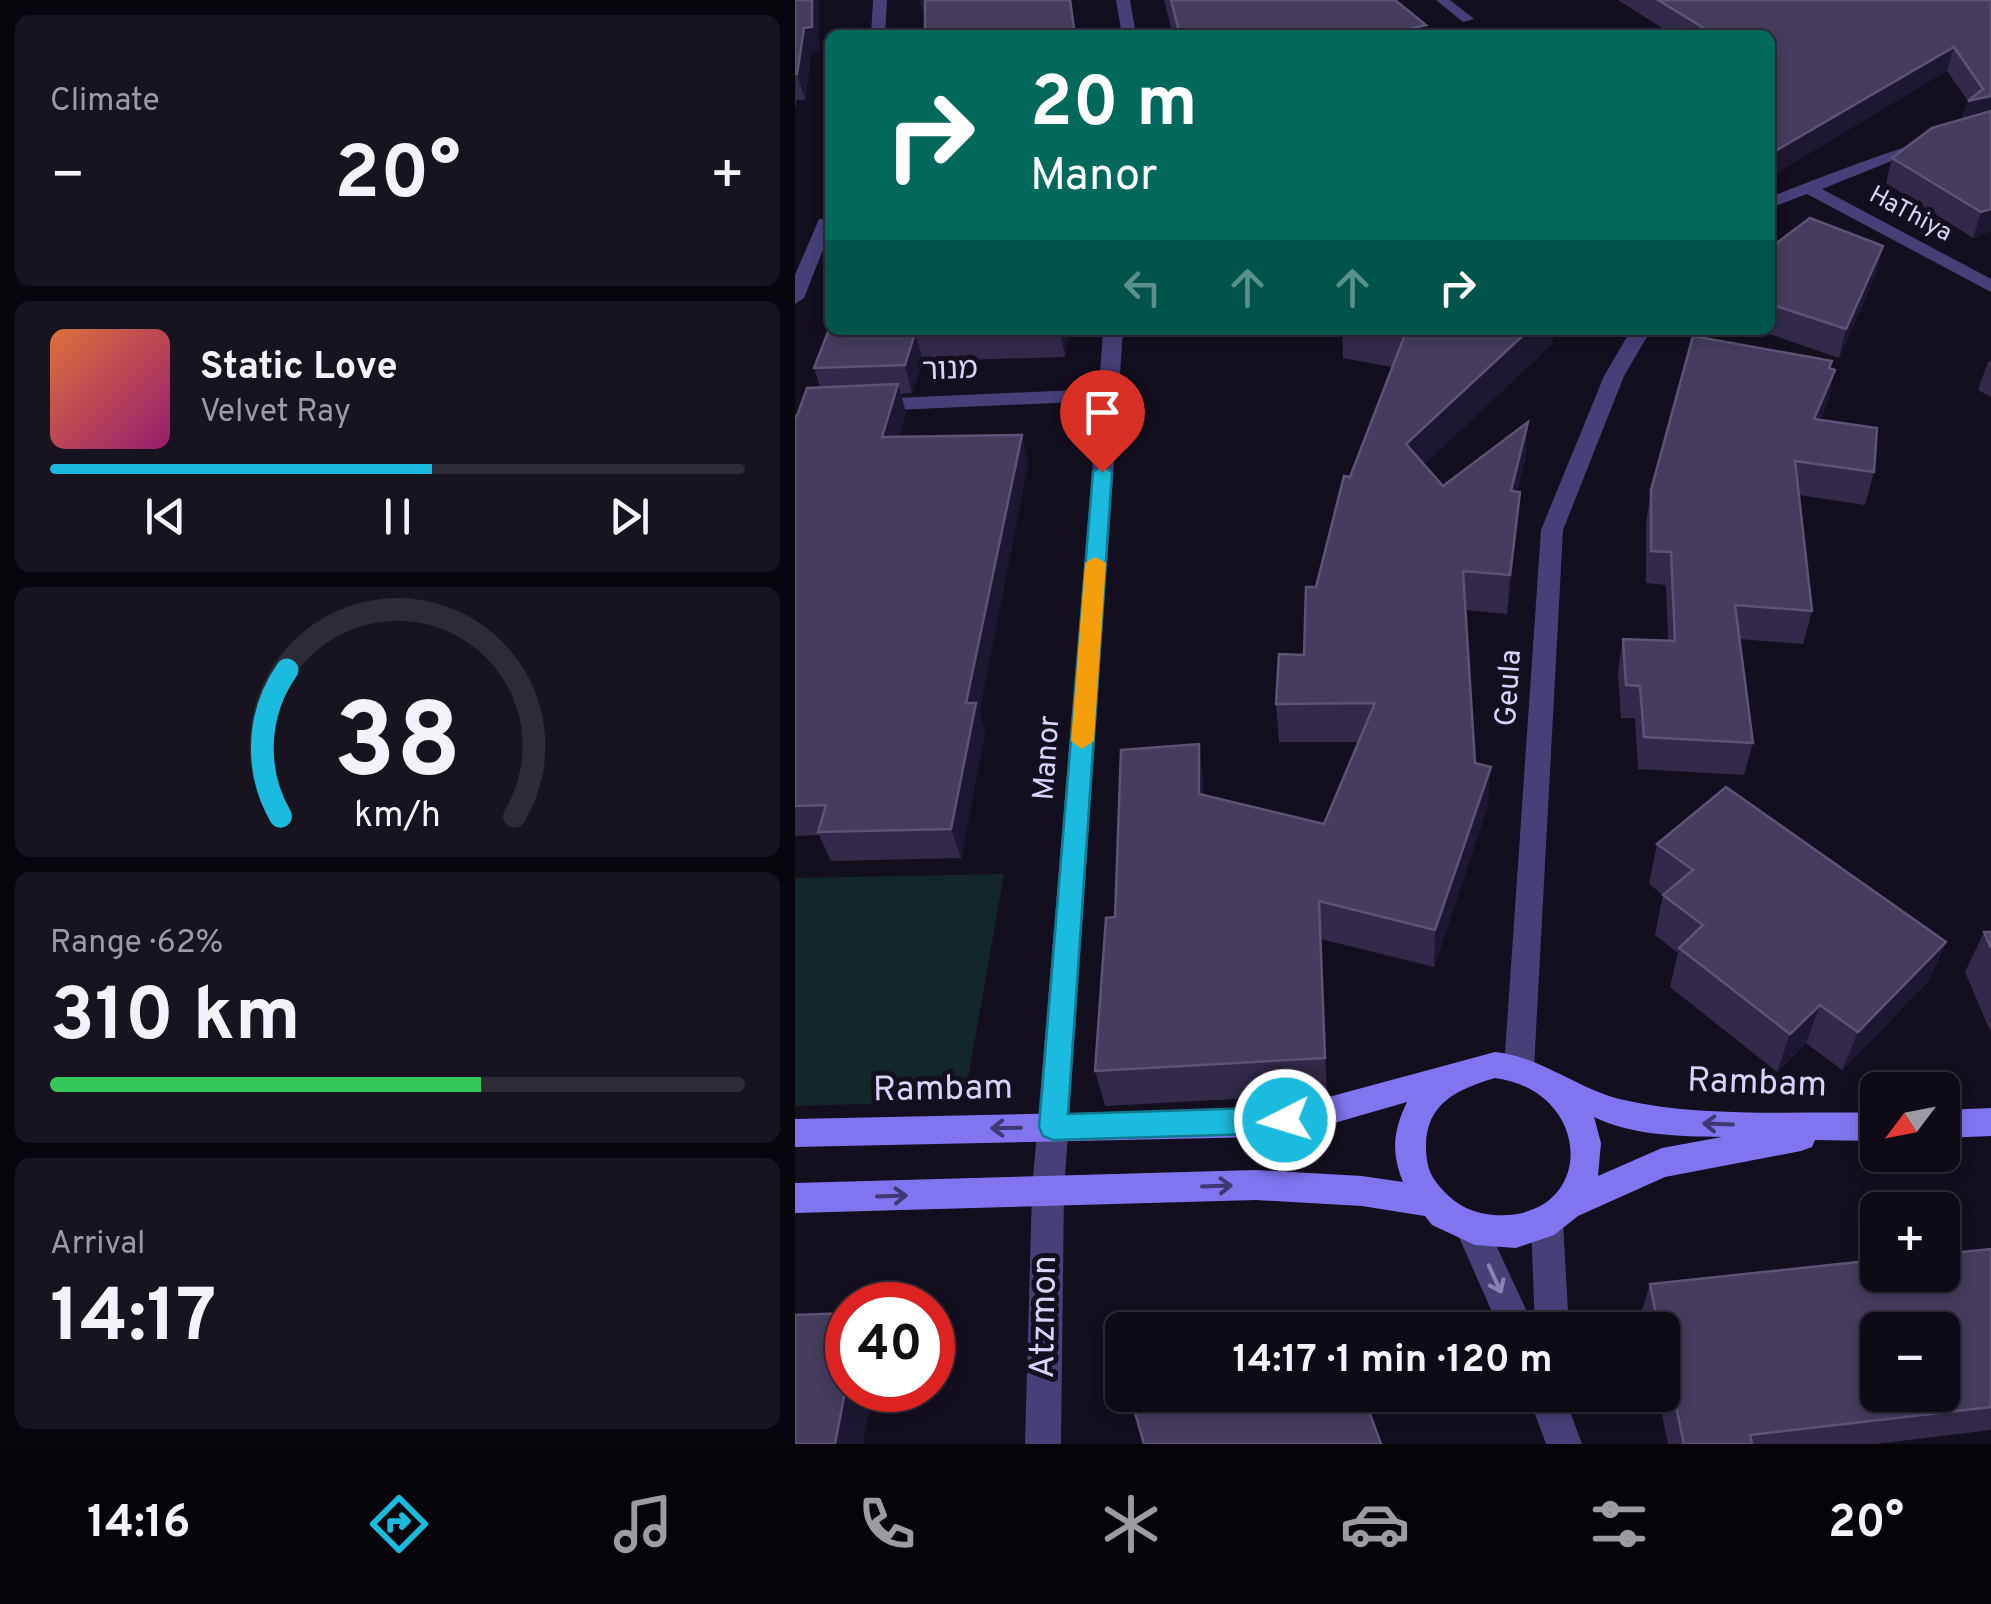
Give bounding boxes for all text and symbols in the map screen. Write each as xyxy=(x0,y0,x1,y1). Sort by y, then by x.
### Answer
text: 20 m xyxy=(1030,62,1198,151)
icon: right xyxy=(865,70,995,200)
text: Climate xyxy=(50,82,160,122)
text: 20° xyxy=(334,130,461,225)
text: − xyxy=(50,143,85,213)
text: + xyxy=(710,143,745,213)
text: Manor xyxy=(1030,149,1158,206)
street label: HaThiya xyxy=(1863,180,1957,250)
icon: left xyxy=(1115,260,1170,315)
icon: ahead xyxy=(1220,260,1275,315)
icon: ahead xyxy=(1325,260,1380,315)
icon: right xyxy=(1430,260,1485,315)
text: Static Love xyxy=(200,344,398,393)
street label: מנור xyxy=(922,352,978,390)
pin xyxy=(1060,370,1145,473)
icon: arrive xyxy=(1075,385,1130,440)
text: Velvet Ray xyxy=(200,393,351,433)
icon: previous xyxy=(138,489,193,544)
icon: pause xyxy=(370,489,425,544)
icon: next xyxy=(602,489,657,544)
street label: Geula xyxy=(1489,648,1531,728)
text: 38 xyxy=(334,682,461,814)
street label: Manor xyxy=(1027,714,1069,802)
text: km/h xyxy=(354,794,441,840)
text: Range · 62% xyxy=(50,924,223,964)
text: 310 km xyxy=(50,972,301,1067)
street label: Rambam xyxy=(1686,1060,1828,1108)
street label: Rambam xyxy=(873,1067,1013,1113)
position arrow xyxy=(1233,1068,1337,1172)
north arrow xyxy=(1860,1072,1960,1172)
map controls xyxy=(1860,1072,1960,1412)
one-way arrow xyxy=(1703,1114,1735,1133)
one-way arrow xyxy=(990,1119,1022,1138)
one-way arrow xyxy=(1201,1177,1233,1196)
one-way arrow xyxy=(876,1186,908,1205)
button: + xyxy=(1860,1192,1960,1292)
text: Arrival xyxy=(50,1225,145,1265)
street label: Atzmon xyxy=(1022,1255,1068,1379)
one-way arrow xyxy=(1487,1263,1505,1294)
text: 14:17 xyxy=(50,1273,217,1368)
speed limit sign: 40 xyxy=(825,1282,955,1412)
button: − xyxy=(1860,1312,1960,1412)
text: 14:17 · 1 min · 120 m xyxy=(1233,1337,1552,1386)
icon: directions xyxy=(364,1489,434,1559)
icon: music xyxy=(608,1489,678,1559)
icon: phone xyxy=(852,1489,922,1559)
icon: climate xyxy=(1096,1489,1166,1559)
icon: car xyxy=(1340,1489,1410,1559)
icon: filters xyxy=(1584,1489,1654,1559)
text: 14:16 xyxy=(87,1496,191,1553)
text: 20° xyxy=(1828,1496,1904,1553)

